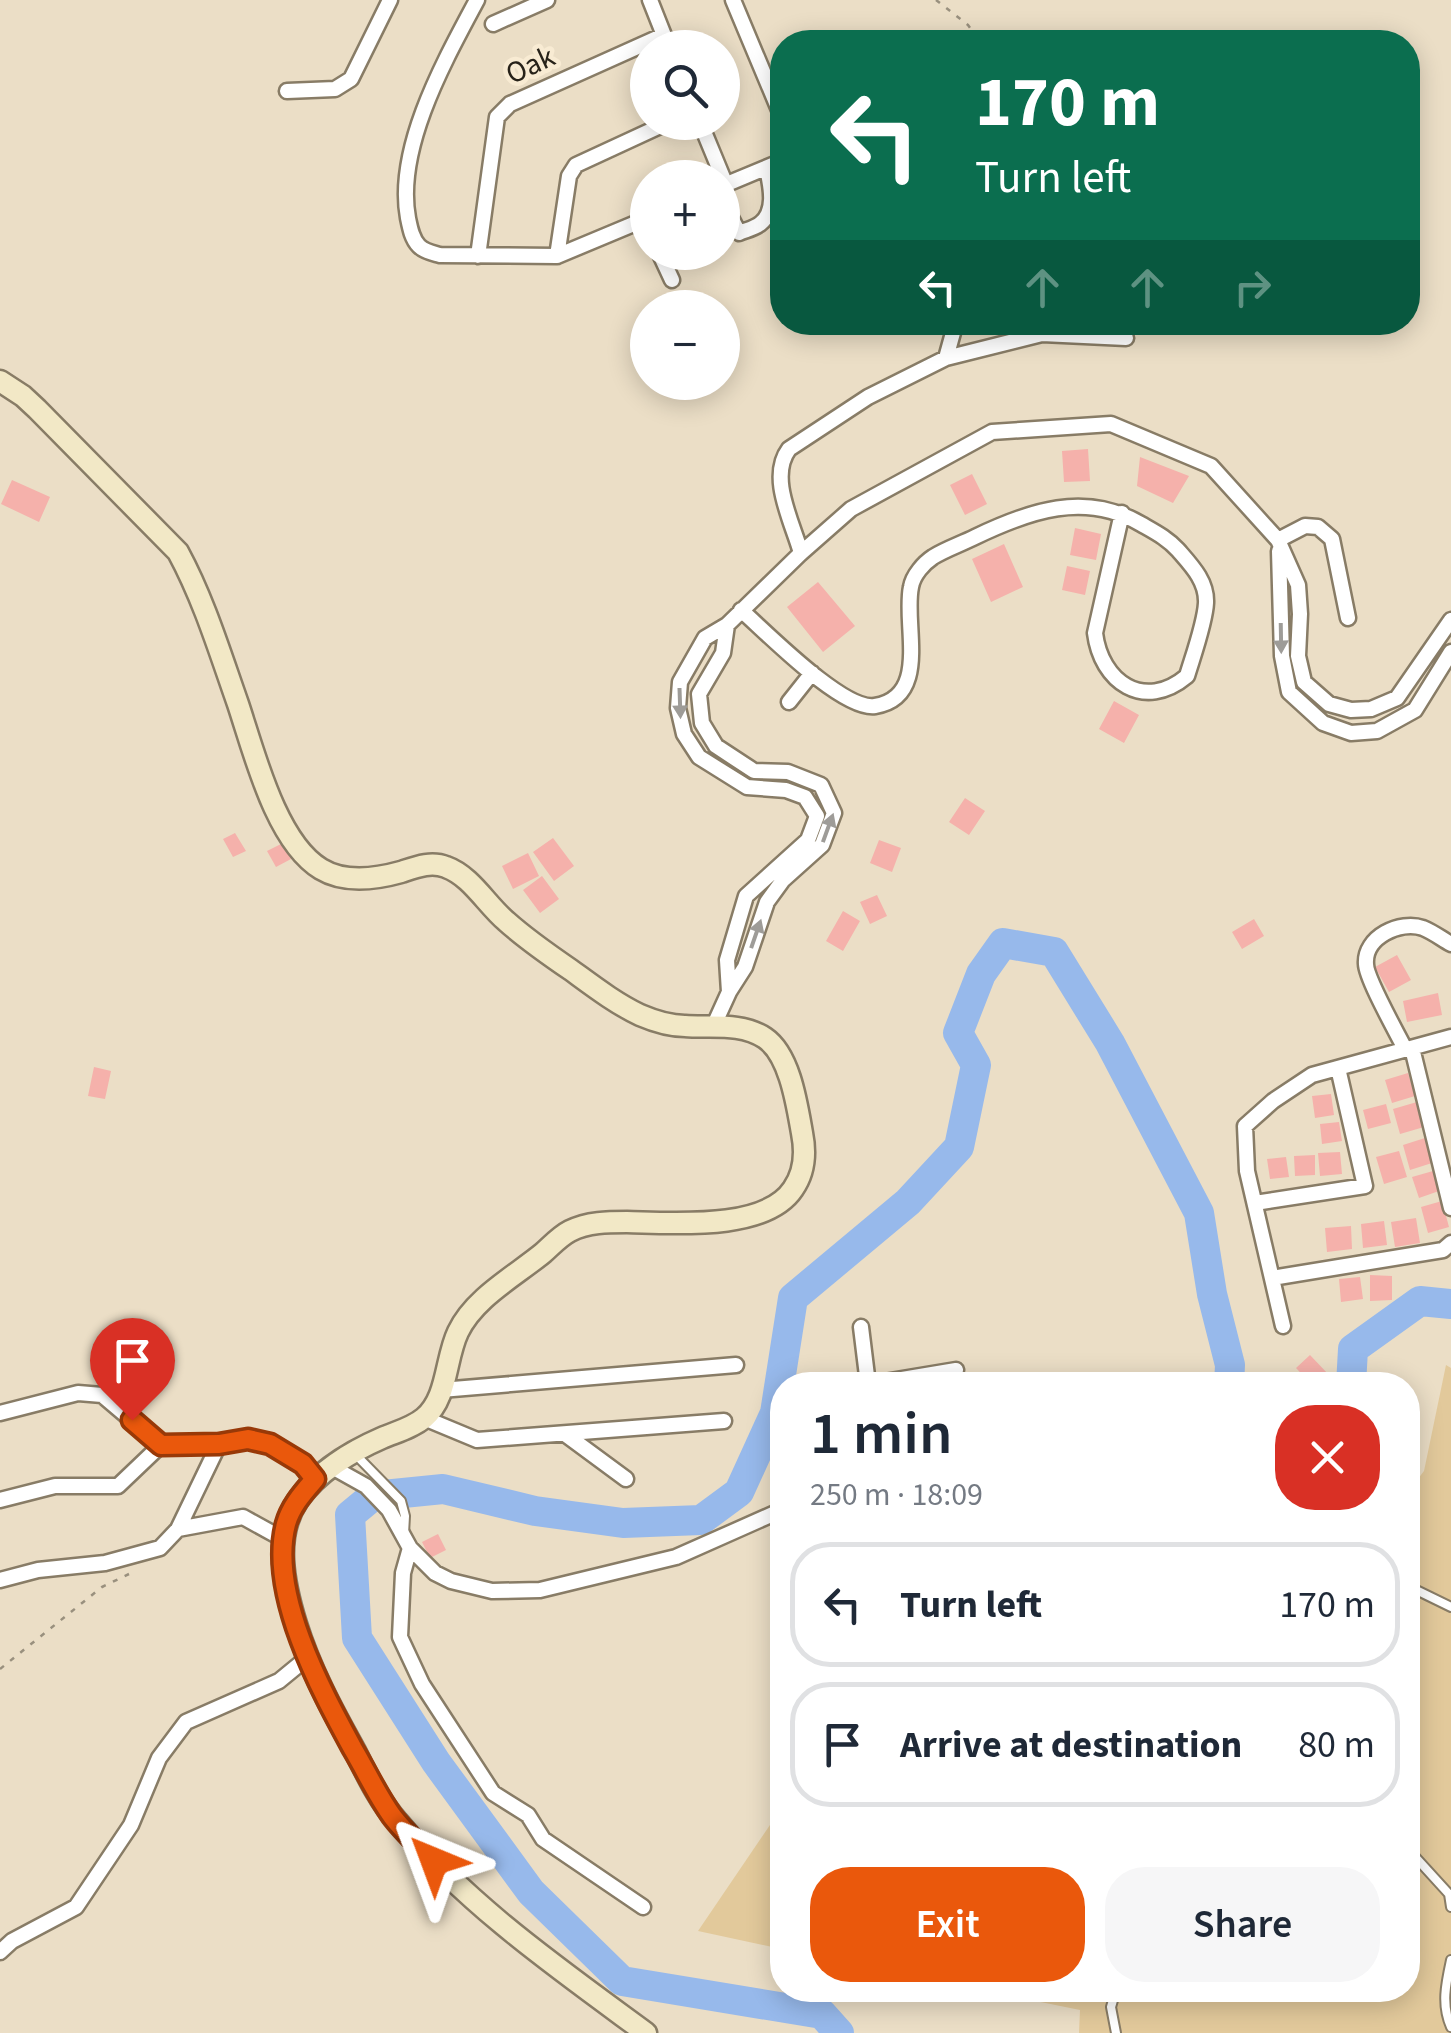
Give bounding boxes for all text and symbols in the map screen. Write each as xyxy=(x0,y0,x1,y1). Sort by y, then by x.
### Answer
map controls xyxy=(630,30,740,400)
button: search xyxy=(630,30,740,140)
street label: Oak xyxy=(499,35,562,95)
text: 170 m xyxy=(975,53,1160,153)
icon: left xyxy=(810,70,940,200)
text: Turn left xyxy=(975,146,1131,210)
button: + xyxy=(630,160,740,270)
icon: left xyxy=(910,260,965,315)
icon: ahead xyxy=(1015,260,1070,315)
icon: ahead xyxy=(1120,260,1175,315)
icon: right xyxy=(1225,260,1280,315)
button: − xyxy=(630,290,740,400)
one-way arrow xyxy=(1274,622,1290,654)
one-way arrow xyxy=(673,688,689,719)
one-way arrow xyxy=(821,813,836,843)
one-way arrow xyxy=(750,919,765,949)
pin xyxy=(90,1318,175,1421)
icon: arrive xyxy=(105,1333,160,1388)
text: 1 min xyxy=(810,1392,953,1477)
button: close xyxy=(1275,1405,1380,1510)
text: 250 m · 18:09 xyxy=(810,1472,983,1518)
icon: left xyxy=(815,1577,870,1632)
text: Turn left xyxy=(900,1578,1042,1632)
text: 170 m xyxy=(1279,1578,1375,1632)
icon: arrive xyxy=(815,1717,870,1772)
text: Arrive at destination xyxy=(900,1718,1242,1772)
text: 80 m xyxy=(1298,1718,1375,1772)
position arrow xyxy=(382,1809,486,1913)
button: Exit xyxy=(810,1867,1085,1982)
button: Share xyxy=(1105,1867,1380,1982)

